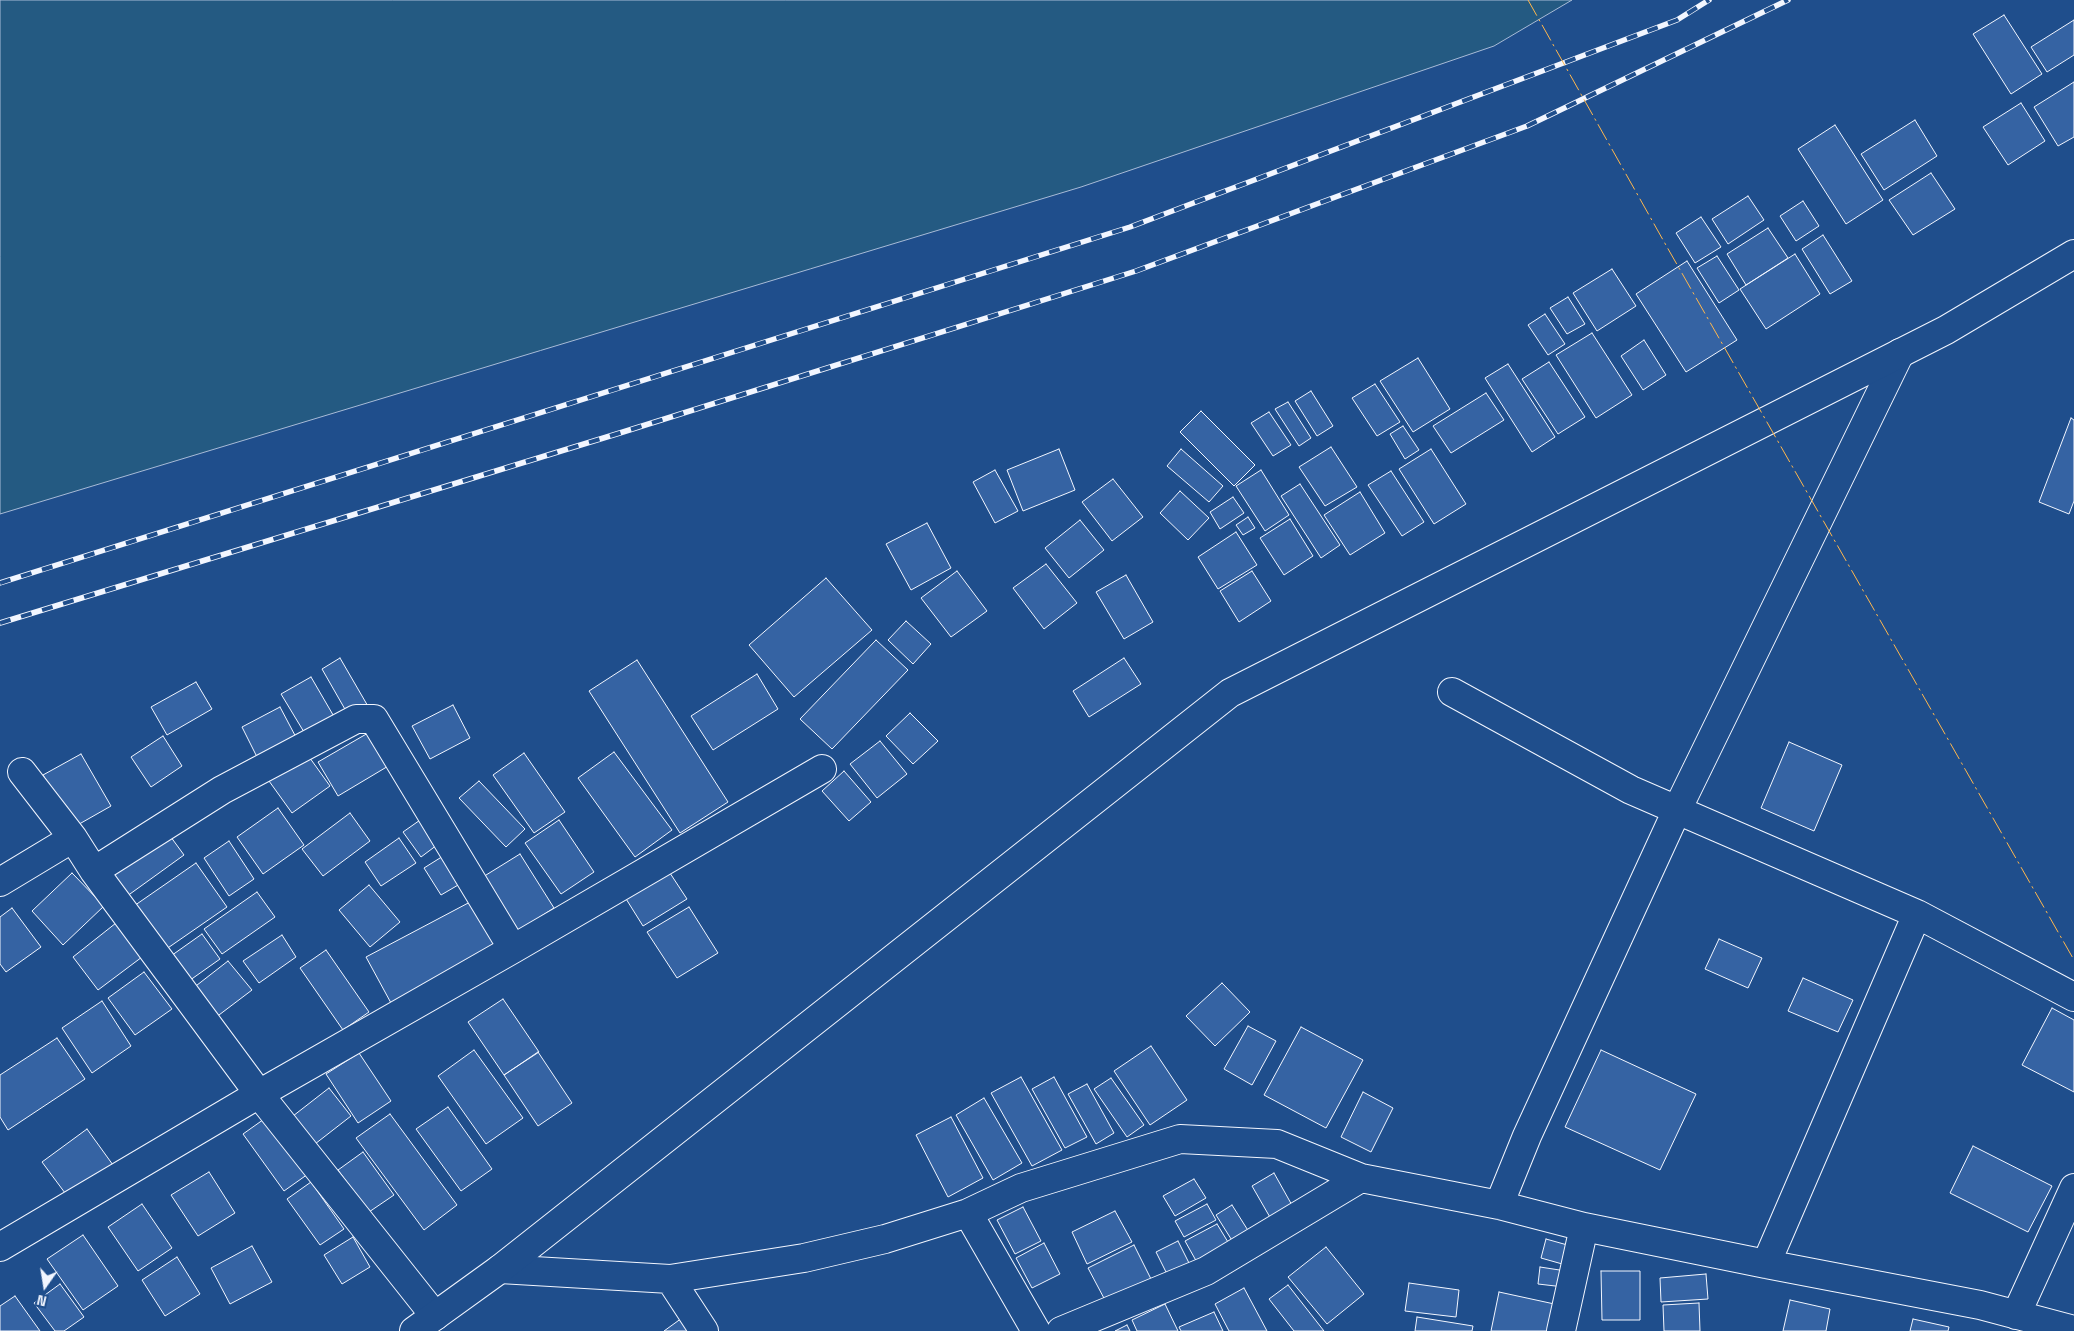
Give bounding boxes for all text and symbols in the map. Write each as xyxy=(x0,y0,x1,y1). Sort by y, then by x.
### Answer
north arrow xyxy=(20,1261,70,1311)
text: N xyxy=(35,1291,48,1310)

